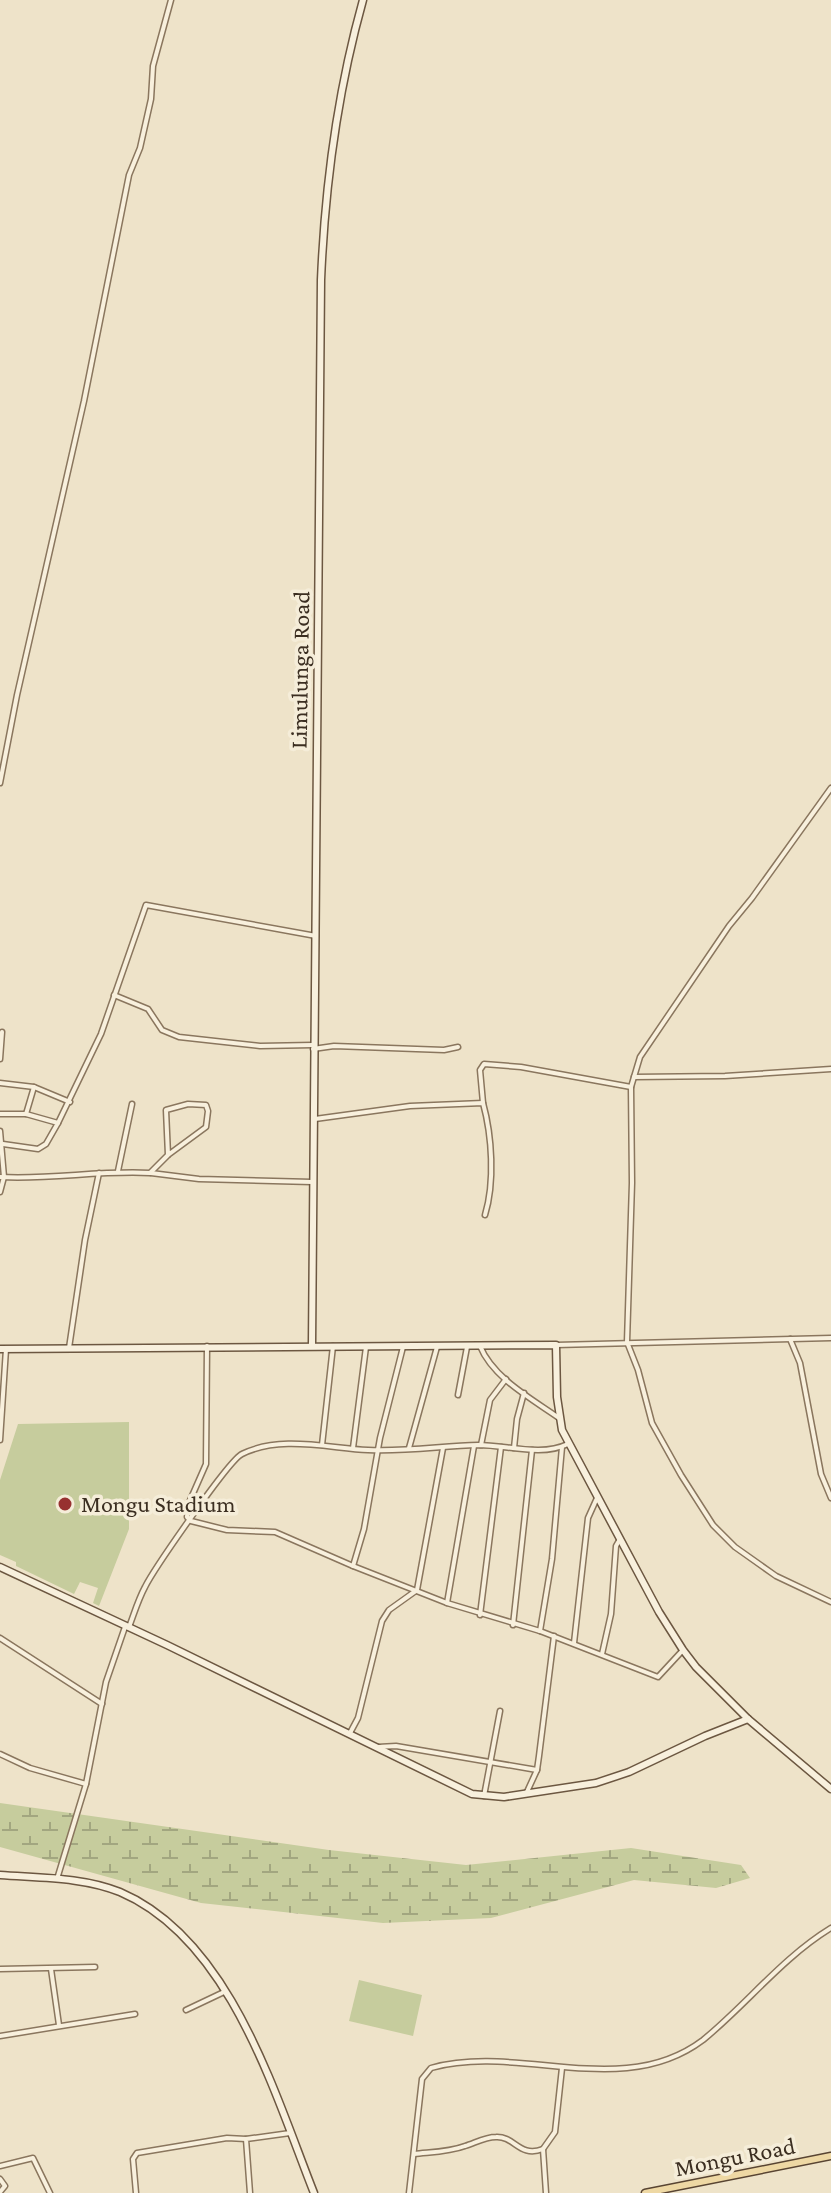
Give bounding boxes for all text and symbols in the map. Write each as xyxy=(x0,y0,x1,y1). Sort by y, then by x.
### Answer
street label: Limulunga Road xyxy=(285,590,314,749)
place label: Mongu Stadium xyxy=(81,1490,236,1517)
marker: Mongu Stadium xyxy=(56,1495,74,1513)
street label: Mongu Road xyxy=(672,2132,798,2181)

